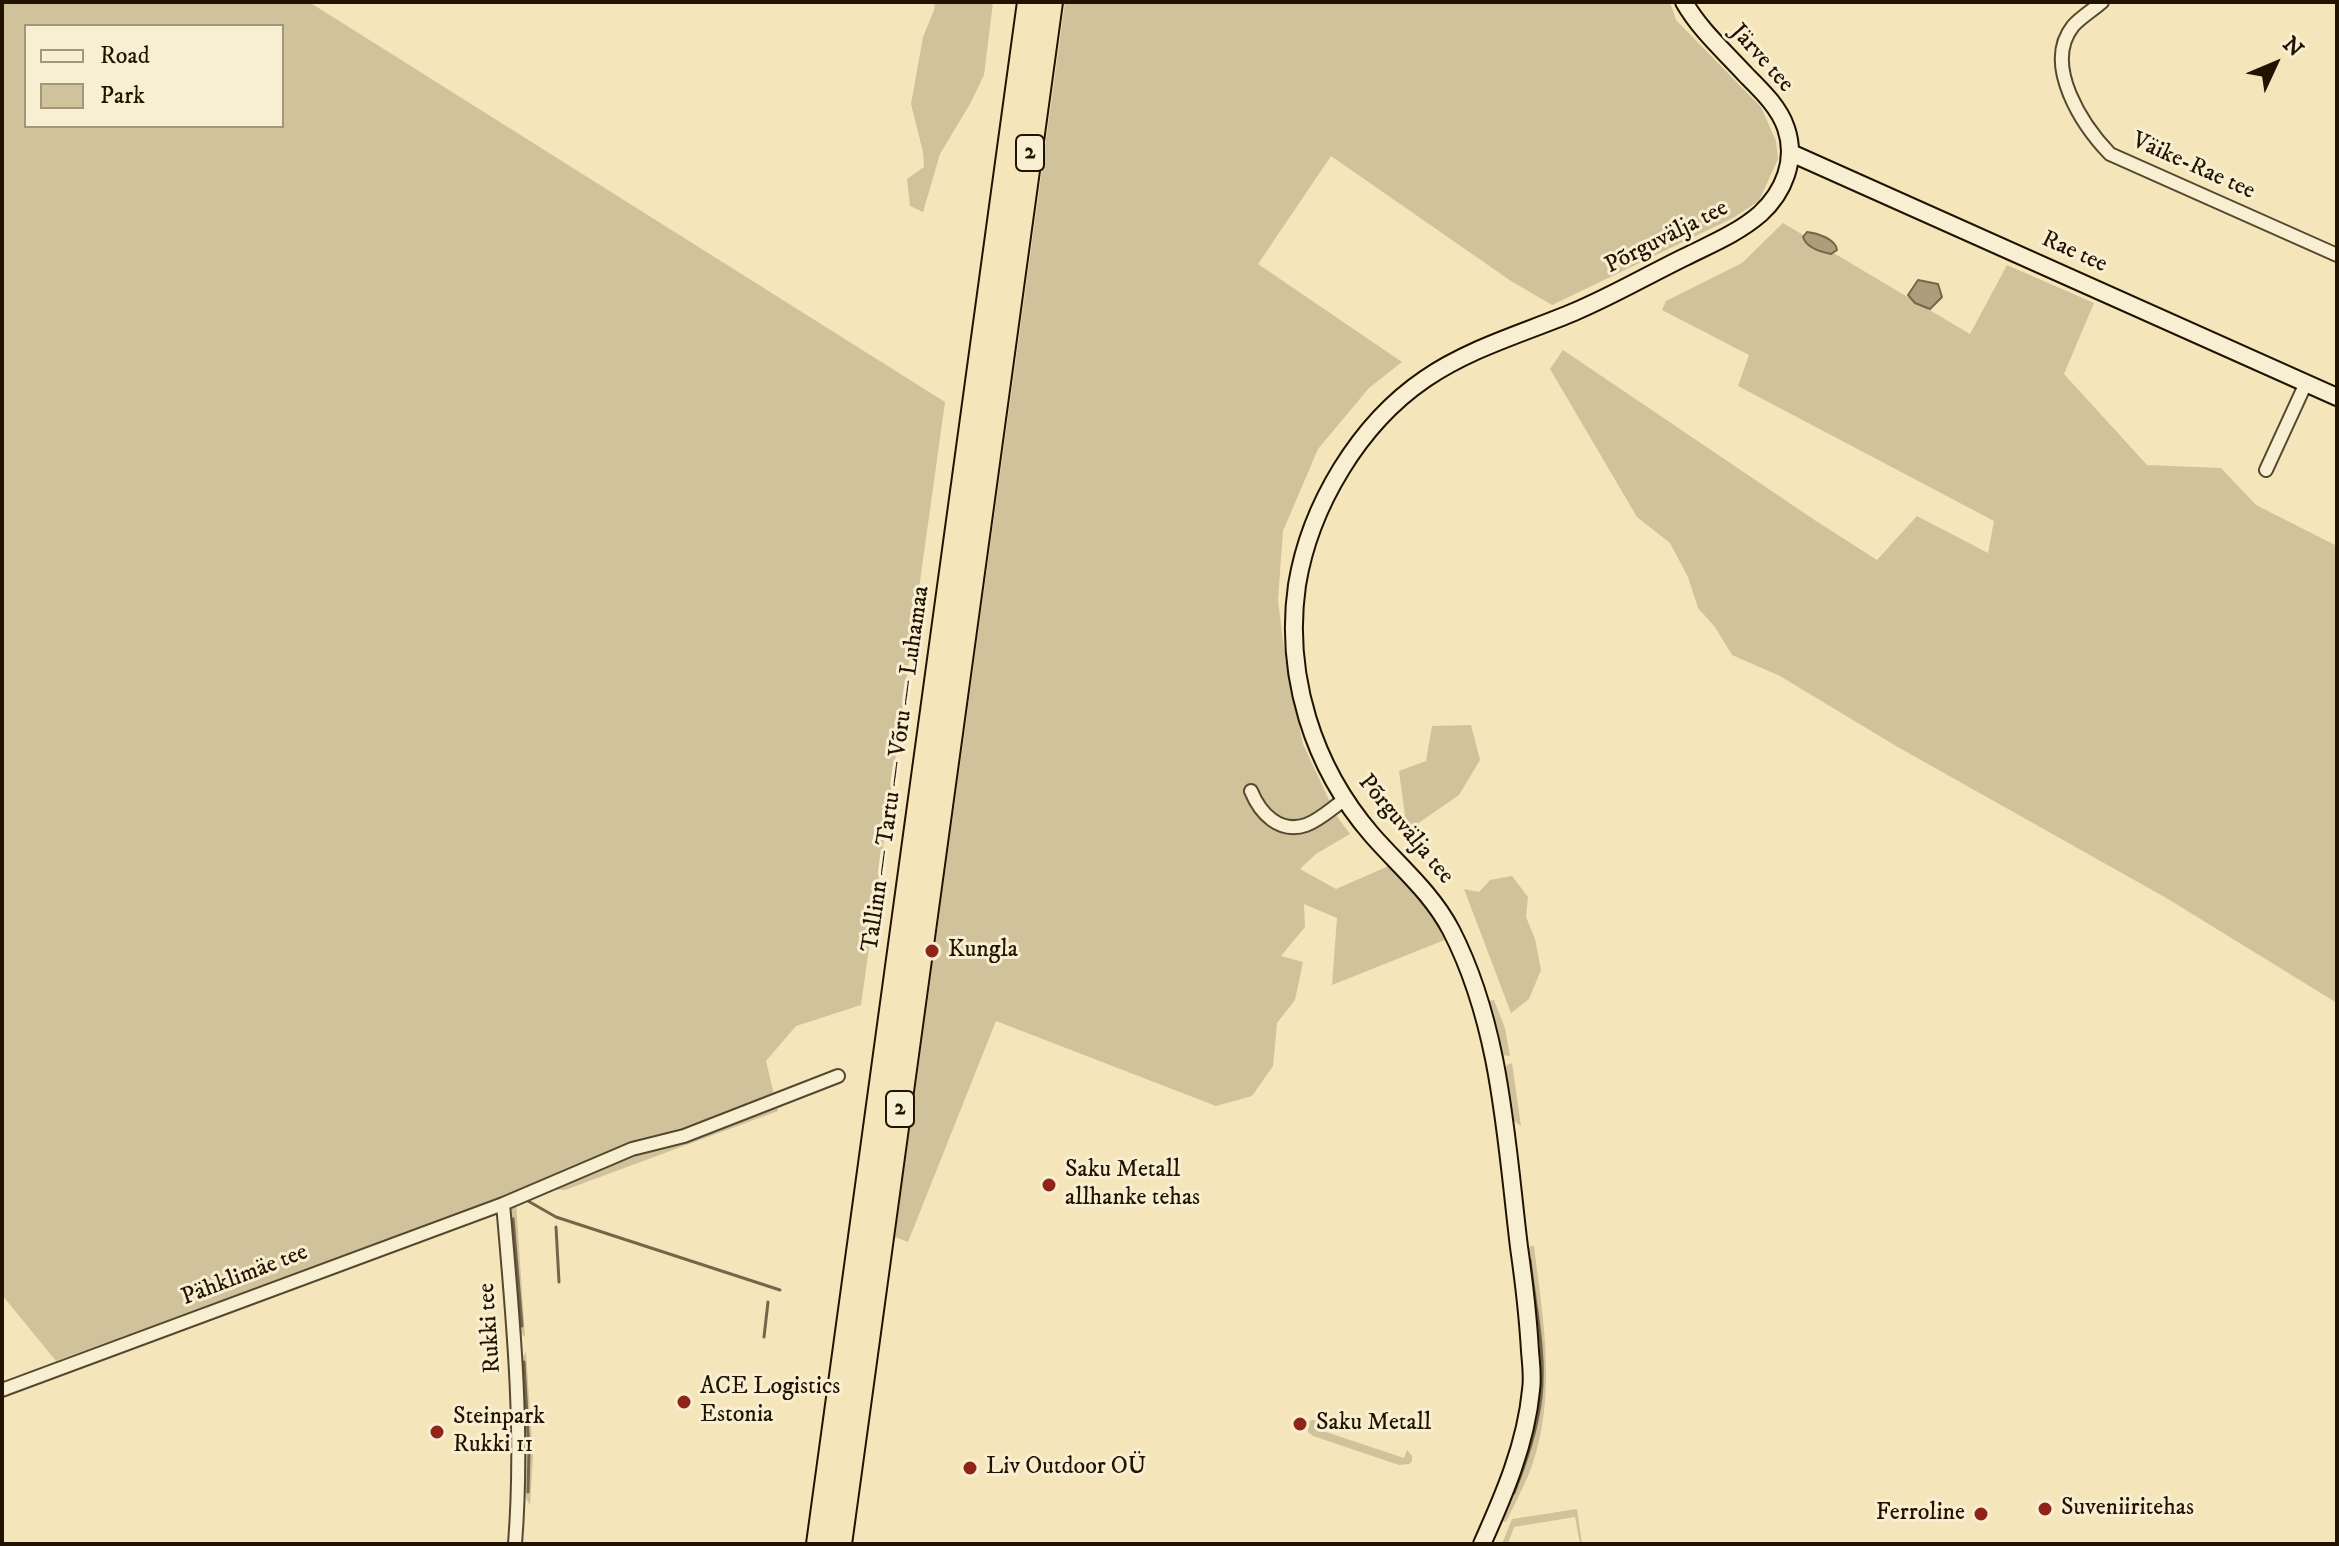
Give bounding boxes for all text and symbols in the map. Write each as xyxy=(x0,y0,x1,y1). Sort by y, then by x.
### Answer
street label: Järve tee xyxy=(1723,19,1799,99)
legend xyxy=(24,24,284,128)
north arrow xyxy=(2235,24,2315,104)
text: N xyxy=(2277,31,2309,63)
text: Road xyxy=(100,41,150,71)
text: Park xyxy=(100,81,145,111)
street label: Väike-Rae tee xyxy=(2127,127,2259,207)
road number: 2 xyxy=(1016,135,1044,171)
street label: Põrguvälja tee xyxy=(1601,195,1733,281)
street label: Rae tee xyxy=(2037,226,2111,280)
street label: Tallinn — Tartu — Võru — Luhamaa xyxy=(857,584,937,954)
street label: Põrguvälja tee xyxy=(1351,769,1459,891)
place label: Kungla xyxy=(948,937,1018,965)
marker: Kungla xyxy=(923,942,941,960)
road number: 2 xyxy=(886,1091,914,1127)
place label: Saku Metall allhanke tehas xyxy=(1065,1157,1200,1213)
marker: Saku Metall allhanke tehas xyxy=(1040,1176,1058,1194)
street label: Pähklimäe tee xyxy=(178,1239,312,1313)
street label: Rukki tee xyxy=(473,1282,509,1374)
place label: ACE Logistics Estonia xyxy=(700,1374,840,1430)
marker: ACE Logistics Estonia xyxy=(675,1393,693,1411)
place label: Steinpark Rukki 11 xyxy=(453,1404,545,1460)
place label: Saku Metall xyxy=(1316,1410,1431,1438)
marker: Saku Metall xyxy=(1291,1415,1309,1433)
marker: Steinpark Rukki 11 xyxy=(428,1423,446,1441)
place label: Liv Outdoor OÜ xyxy=(986,1454,1146,1482)
marker: Liv Outdoor OÜ xyxy=(961,1459,979,1477)
place label: Suveniiritehas xyxy=(2061,1495,2194,1523)
place label: Ferroline xyxy=(1876,1500,1965,1528)
marker: Suveniiritehas xyxy=(2036,1500,2054,1518)
marker: Ferroline xyxy=(1972,1505,1990,1523)

